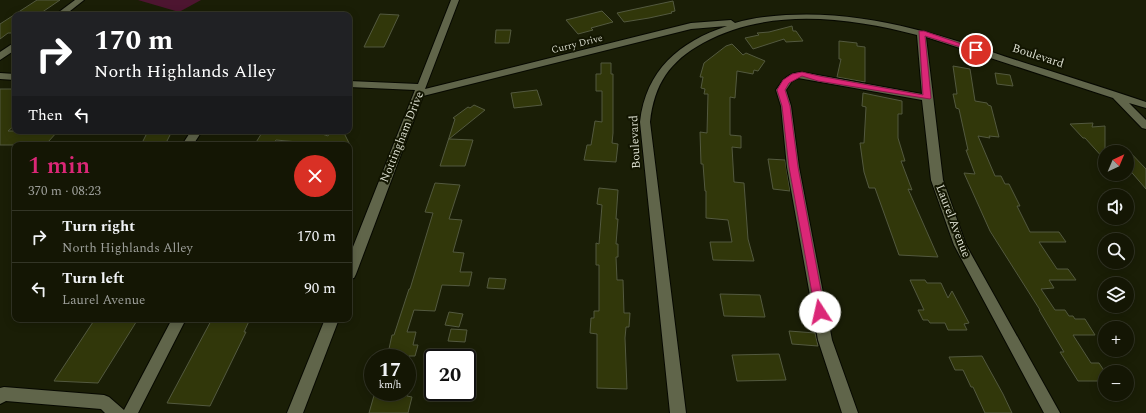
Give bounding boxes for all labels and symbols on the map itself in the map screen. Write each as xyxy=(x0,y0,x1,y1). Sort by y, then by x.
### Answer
street label: Curry Drive xyxy=(550,30,605,58)
pin xyxy=(959,33,993,67)
street label: Boulevard xyxy=(1010,39,1067,73)
street label: Nottingham Drive xyxy=(375,88,429,186)
street label: Boulevard xyxy=(624,114,646,169)
north arrow xyxy=(1098,145,1134,181)
street label: Laurel Avenue xyxy=(930,182,976,260)
position arrow xyxy=(799,291,841,333)
speed limit sign: 20 xyxy=(424,349,476,401)

